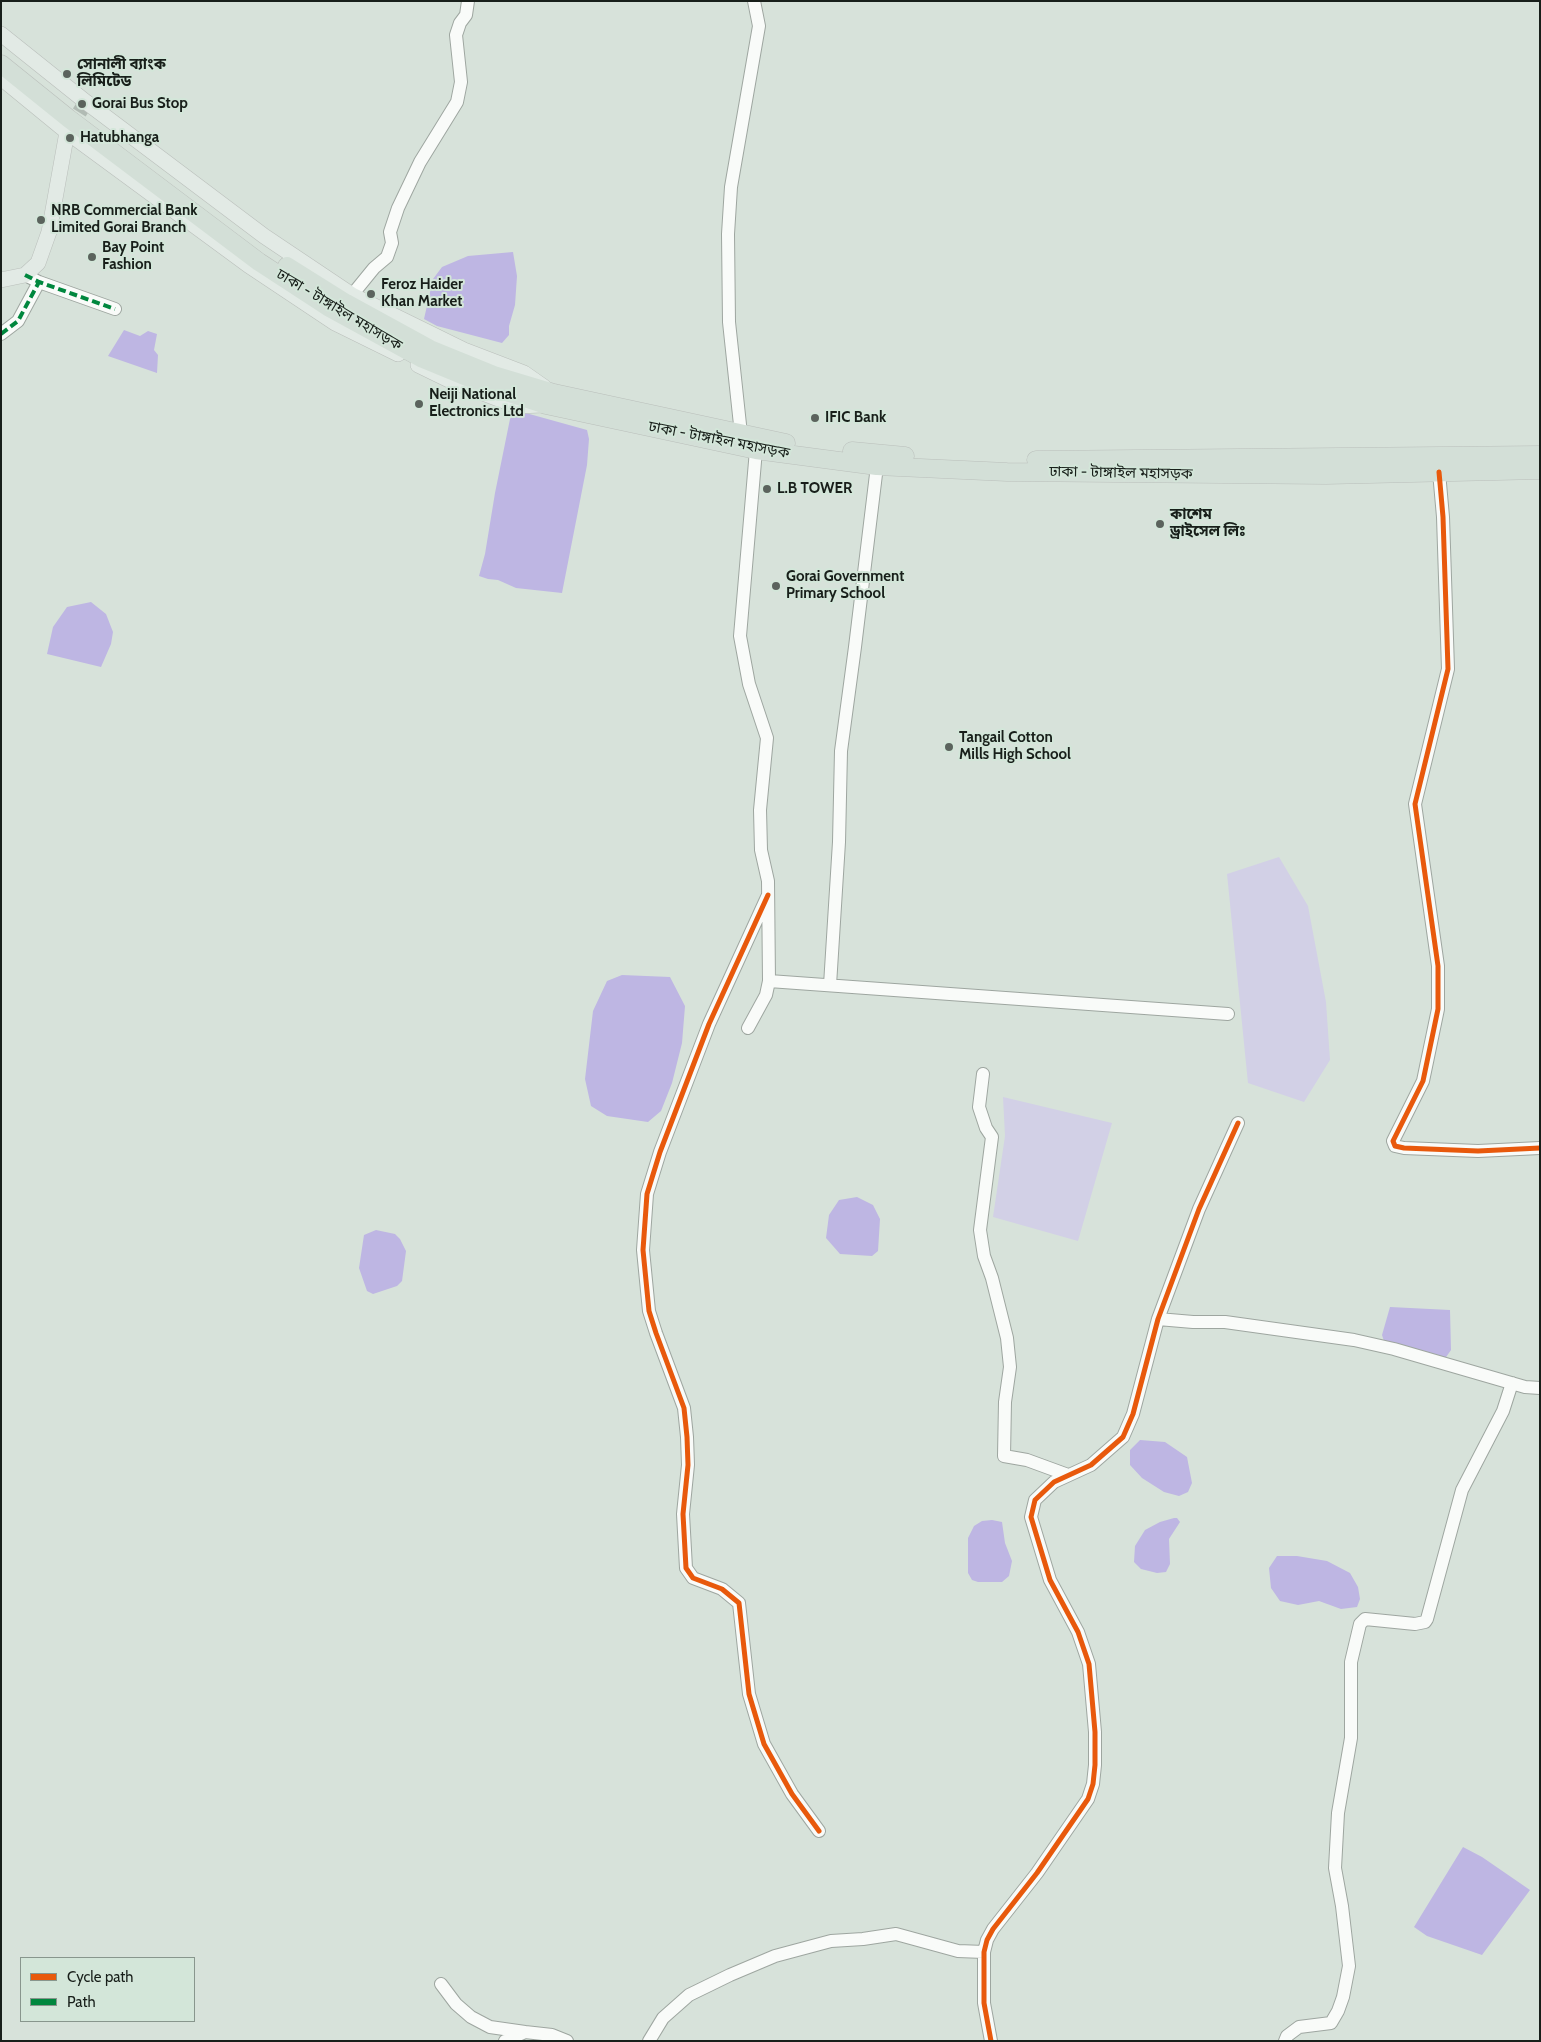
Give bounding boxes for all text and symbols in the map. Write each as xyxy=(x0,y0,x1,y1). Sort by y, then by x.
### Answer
place label: সোনালী ব্যাংক লিমিটেড xyxy=(77,56,166,91)
marker: সোনালী ব্যাংক লিমিটেড xyxy=(61,68,73,80)
place label: Gorai Bus Stop xyxy=(92,95,188,113)
marker: Gorai Bus Stop xyxy=(76,98,88,110)
place label: Hatubhanga xyxy=(80,129,159,147)
marker: Hatubhanga xyxy=(64,132,76,144)
place label: NRB Commercial Bank Limited Gorai Branch xyxy=(51,202,198,237)
marker: NRB Commercial Bank Limited Gorai Branch xyxy=(35,214,47,226)
place label: Bay Point Fashion xyxy=(102,239,164,274)
marker: Bay Point Fashion xyxy=(86,251,98,263)
street label: ঢাকা - টাঙ্গাইল মহাসড়ক xyxy=(273,265,405,355)
place label: Feroz Haider Khan Market xyxy=(381,276,463,311)
marker: Feroz Haider Khan Market xyxy=(365,288,377,300)
place label: Neiji National Electronics Ltd xyxy=(429,386,524,421)
marker: Neiji National Electronics Ltd xyxy=(413,398,425,410)
place label: IFIC Bank xyxy=(825,409,886,427)
marker: IFIC Bank xyxy=(809,412,821,424)
street label: ঢাকা - টাঙ্গাইল মহাসড়ক xyxy=(647,417,791,463)
street label: ঢাকা - টাঙ্গাইল মহাসড়ক xyxy=(1049,463,1193,483)
place label: L.B TOWER xyxy=(777,480,852,498)
marker: L.B TOWER xyxy=(761,483,773,495)
place label: কাশেম ড্রাইসেল লিঃ xyxy=(1170,506,1246,541)
marker: কাশেম ড্রাইসেল লিঃ xyxy=(1154,518,1166,530)
place label: Gorai Government Primary School xyxy=(786,568,904,603)
marker: Gorai Government Primary School xyxy=(770,580,782,592)
place label: Tangail Cotton Mills High School xyxy=(959,729,1071,764)
marker: Tangail Cotton Mills High School xyxy=(943,741,955,753)
legend xyxy=(20,1957,195,2022)
text: Cycle path xyxy=(67,1968,133,1986)
text: Path xyxy=(67,1993,96,2011)

